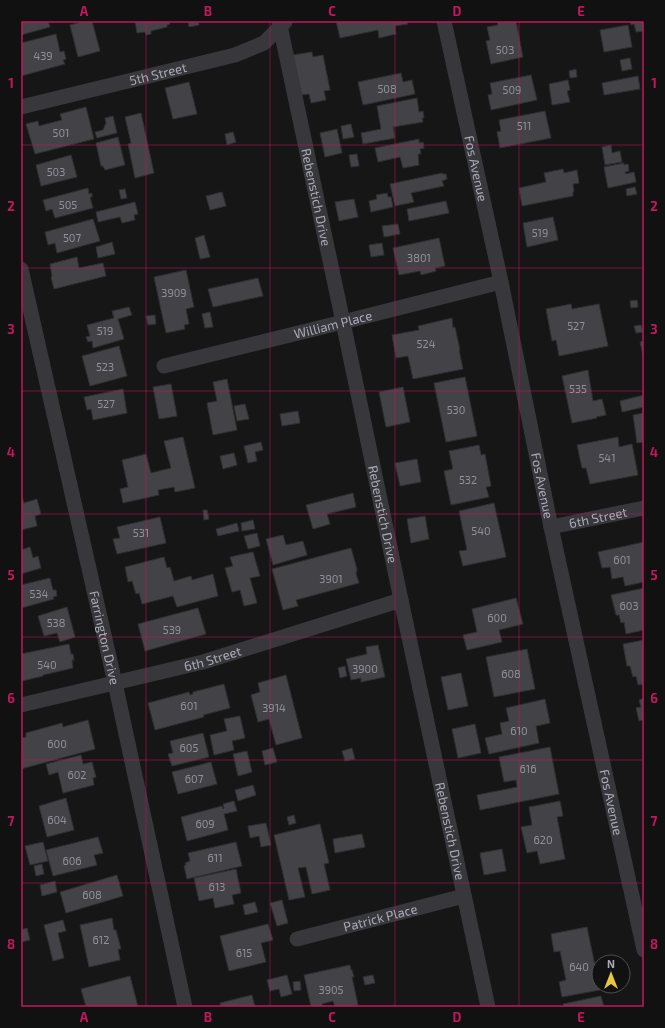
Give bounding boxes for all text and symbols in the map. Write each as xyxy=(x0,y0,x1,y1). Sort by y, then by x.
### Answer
text: A xyxy=(80,3,89,19)
text: B xyxy=(204,3,212,19)
text: C xyxy=(328,3,336,19)
text: D xyxy=(453,3,462,19)
text: E xyxy=(577,3,585,19)
house number: 503 xyxy=(496,43,514,56)
house number: 439 xyxy=(33,49,53,62)
street label: 5th Street xyxy=(128,59,188,88)
text: 1 xyxy=(8,75,14,91)
text: 1 xyxy=(651,75,657,91)
house number: 508 xyxy=(377,82,397,95)
house number: 509 xyxy=(503,83,521,96)
house number: 511 xyxy=(517,119,531,132)
house number: 501 xyxy=(53,126,69,139)
street label: Fos Avenue xyxy=(461,134,491,203)
street label: Rebenstich Drive xyxy=(298,147,335,247)
house number: 503 xyxy=(47,165,65,178)
text: 2 xyxy=(7,198,15,214)
house number: 505 xyxy=(59,198,77,211)
text: 2 xyxy=(650,198,658,214)
house number: 519 xyxy=(532,226,548,239)
house number: 507 xyxy=(63,231,81,244)
house number: 3801 xyxy=(407,251,431,264)
house number: 3909 xyxy=(161,286,187,299)
street label: William Place xyxy=(292,307,374,342)
house number: 527 xyxy=(567,319,585,332)
text: 3 xyxy=(7,321,15,337)
text: 3 xyxy=(650,321,658,337)
house number: 519 xyxy=(97,324,113,337)
house number: 524 xyxy=(417,337,436,350)
house number: 523 xyxy=(96,360,114,373)
house number: 535 xyxy=(569,382,587,395)
house number: 527 xyxy=(97,397,115,410)
house number: 530 xyxy=(447,403,465,416)
text: 4 xyxy=(7,444,15,460)
text: 4 xyxy=(650,444,658,460)
street label: Fos Avenue xyxy=(528,451,557,520)
house number: 541 xyxy=(598,451,616,464)
street label: Rebenstich Drive xyxy=(365,464,401,564)
house number: 532 xyxy=(459,473,477,486)
street label: 6th Street xyxy=(568,504,629,531)
house number: 540 xyxy=(471,524,491,537)
house number: 531 xyxy=(133,526,149,539)
house number: 601 xyxy=(613,553,631,566)
text: 5 xyxy=(7,567,15,583)
text: 5 xyxy=(650,567,658,583)
house number: 3901 xyxy=(319,572,343,585)
house number: 534 xyxy=(30,587,49,600)
street label: Farrington Drive xyxy=(86,589,123,686)
house number: 603 xyxy=(619,599,639,612)
house number: 600 xyxy=(487,611,507,624)
house number: 538 xyxy=(47,616,65,629)
house number: 539 xyxy=(163,623,181,636)
street label: 6th Street xyxy=(182,643,243,674)
house number: 540 xyxy=(37,658,57,671)
house number: 3900 xyxy=(352,662,378,675)
house number: 608 xyxy=(501,667,521,680)
text: 6 xyxy=(7,690,15,706)
text: 6 xyxy=(650,690,658,706)
house number: 601 xyxy=(180,699,198,712)
house number: 3914 xyxy=(262,701,286,714)
house number: 610 xyxy=(510,724,528,737)
house number: 600 xyxy=(47,737,67,750)
house number: 605 xyxy=(180,741,199,754)
house number: 616 xyxy=(520,762,536,775)
house number: 602 xyxy=(67,768,87,781)
street label: Fos Avenue xyxy=(597,768,627,837)
house number: 607 xyxy=(185,772,204,785)
street label: Rebenstich Drive xyxy=(432,781,469,881)
text: 7 xyxy=(8,813,15,829)
house number: 604 xyxy=(47,813,67,826)
text: 7 xyxy=(651,813,658,829)
house number: 609 xyxy=(195,817,215,830)
house number: 620 xyxy=(533,833,553,846)
house number: 611 xyxy=(207,851,223,864)
house number: 606 xyxy=(62,854,82,867)
house number: 613 xyxy=(209,880,225,893)
house number: 608 xyxy=(82,888,102,901)
street label: Patrick Place xyxy=(342,900,419,935)
house number: 612 xyxy=(93,933,109,946)
text: 8 xyxy=(7,936,15,952)
text: 8 xyxy=(650,936,658,952)
house number: 615 xyxy=(236,946,252,959)
north arrow xyxy=(591,954,631,994)
text: N xyxy=(607,957,615,970)
house number: 640 xyxy=(569,960,589,973)
house number: 3905 xyxy=(319,983,344,996)
text: A xyxy=(80,1009,89,1025)
text: B xyxy=(204,1009,212,1025)
text: C xyxy=(328,1009,336,1025)
text: D xyxy=(453,1009,462,1025)
text: E xyxy=(577,1009,585,1025)

